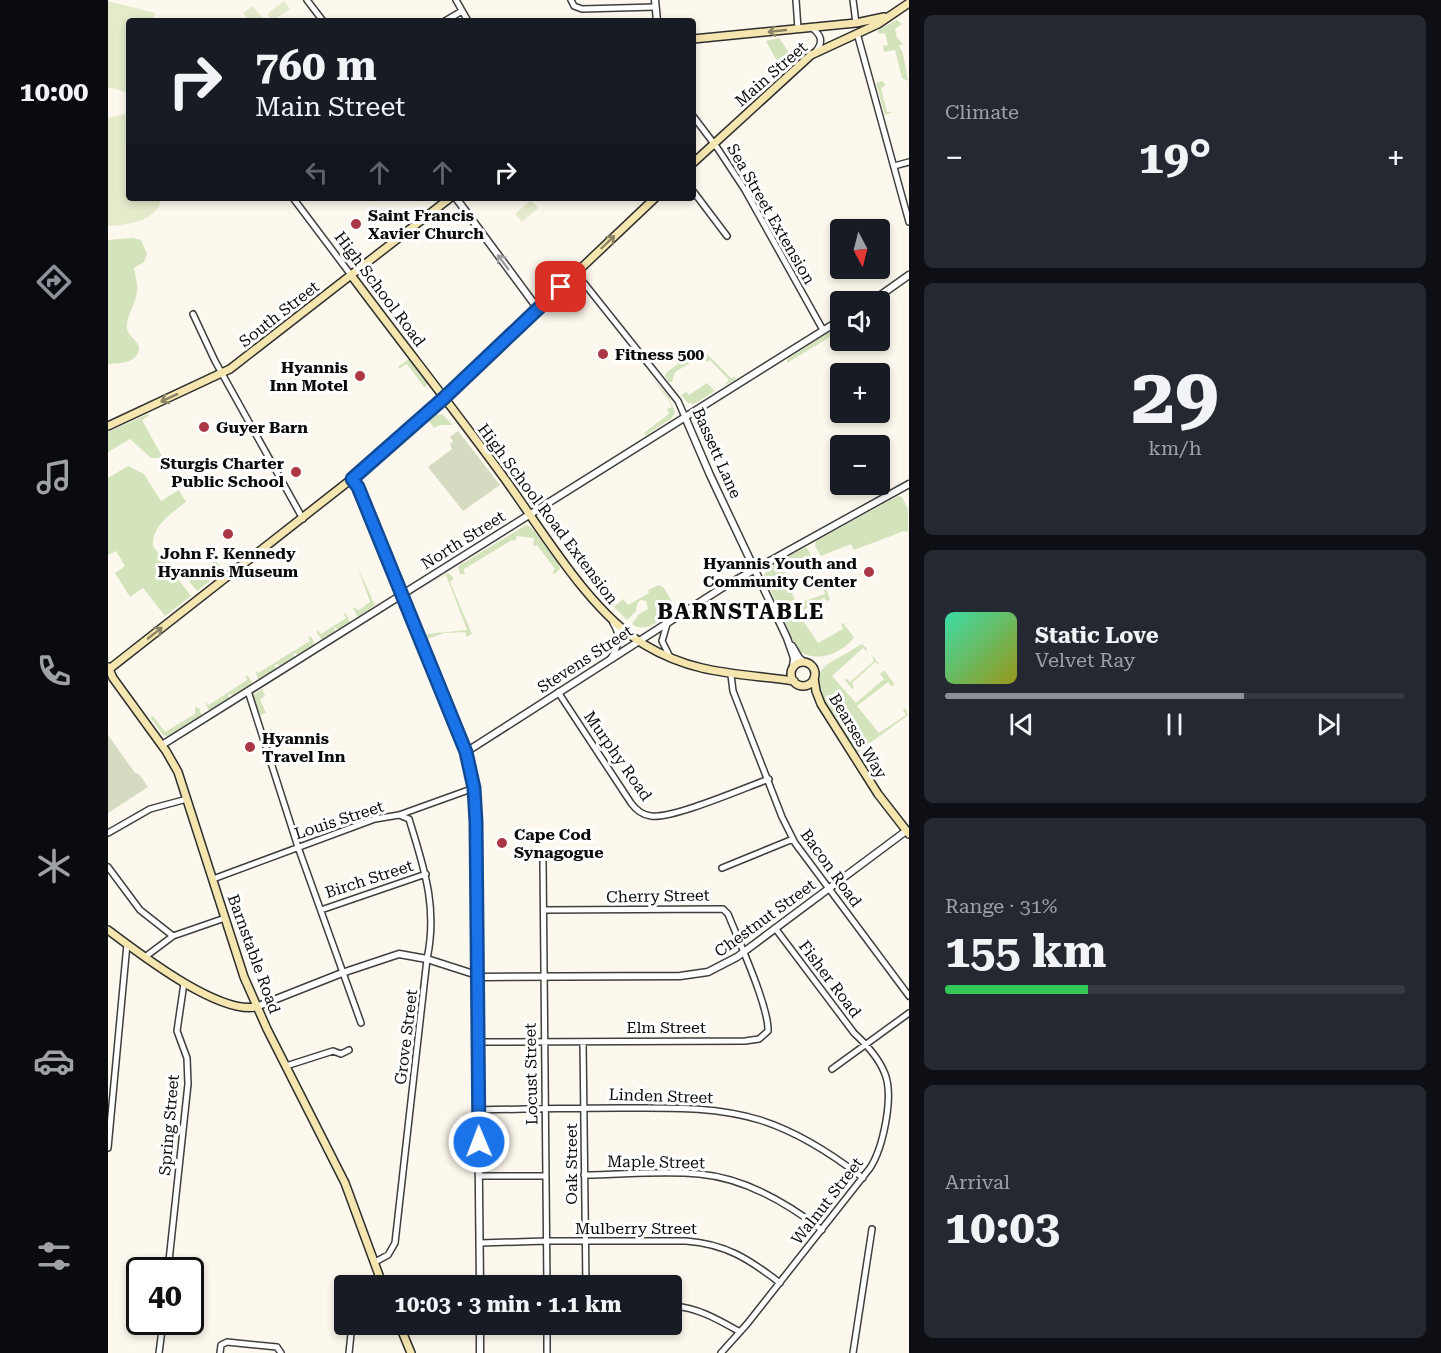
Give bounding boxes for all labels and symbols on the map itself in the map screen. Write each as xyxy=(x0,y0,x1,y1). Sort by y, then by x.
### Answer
one-way arrow xyxy=(767,26,787,37)
street label: Main Street xyxy=(731,38,811,110)
street label: Sea Street Extension xyxy=(723,140,819,288)
place label: Saint Francis Xavier Church xyxy=(368,206,484,243)
marker: Saint Francis Xavier Church xyxy=(349,217,363,231)
north arrow xyxy=(830,219,890,279)
street label: High School Road xyxy=(330,228,430,350)
one-way arrow xyxy=(601,235,616,249)
one-way arrow xyxy=(496,254,509,270)
pin xyxy=(535,261,586,312)
street label: South Street xyxy=(235,277,323,351)
place label: Fitness 500 xyxy=(615,345,704,364)
marker: Fitness 500 xyxy=(596,347,610,361)
place label: Hyannis Inn Motel xyxy=(270,358,349,395)
marker: Hyannis Inn Motel xyxy=(353,369,367,383)
one-way arrow xyxy=(161,393,179,404)
street label: Bassett Lane xyxy=(689,405,746,501)
place label: Guyer Barn xyxy=(216,418,308,437)
marker: Guyer Barn xyxy=(197,420,211,434)
street label: High School Road Extension xyxy=(474,420,622,608)
place label: Sturgis Charter Public School xyxy=(160,454,285,491)
marker: Sturgis Charter Public School xyxy=(289,465,303,479)
street label: North Street xyxy=(417,507,509,573)
marker: John F. Kennedy Hyannis Museum xyxy=(221,527,235,541)
place label: John F. Kennedy Hyannis Museum xyxy=(158,544,299,581)
place label: Hyannis Youth and Community Center xyxy=(703,554,857,591)
marker: Hyannis Youth and Community Center xyxy=(862,565,876,579)
district label: BARNSTABLE xyxy=(657,599,825,624)
street label: Stevens Street xyxy=(534,621,636,697)
one-way arrow xyxy=(147,627,163,639)
street label: Bearses Way xyxy=(825,690,891,782)
street label: Murphy Road xyxy=(580,707,656,805)
place label: Hyannis Travel Inn xyxy=(262,729,346,766)
marker: Hyannis Travel Inn xyxy=(243,740,257,754)
street label: Louis Street xyxy=(292,797,386,843)
place label: Cape Cod Synagogue xyxy=(514,825,604,862)
street label: Bacon Road xyxy=(796,825,866,911)
marker: Cape Cod Synagogue xyxy=(495,836,509,850)
street label: Birch Street xyxy=(323,856,415,902)
street label: Chestnut Street xyxy=(711,875,819,961)
street label: Cherry Street xyxy=(606,886,710,906)
street label: Barnstable Road xyxy=(224,892,284,1016)
street label: Fisher Road xyxy=(795,937,865,1021)
street label: Grove Street xyxy=(391,988,421,1086)
street label: Elm Street xyxy=(626,1018,706,1037)
street label: Locust Street xyxy=(521,1023,541,1125)
street label: Spring Street xyxy=(155,1074,183,1176)
street label: Linden Street xyxy=(608,1085,714,1107)
position arrow xyxy=(447,1110,511,1174)
street label: Oak Street xyxy=(562,1123,581,1205)
street label: Maple Street xyxy=(607,1152,705,1172)
street label: Walnut Street xyxy=(787,1154,867,1248)
street label: Mulberry Street xyxy=(575,1219,697,1238)
speed limit sign: 40 xyxy=(126,1257,204,1335)

